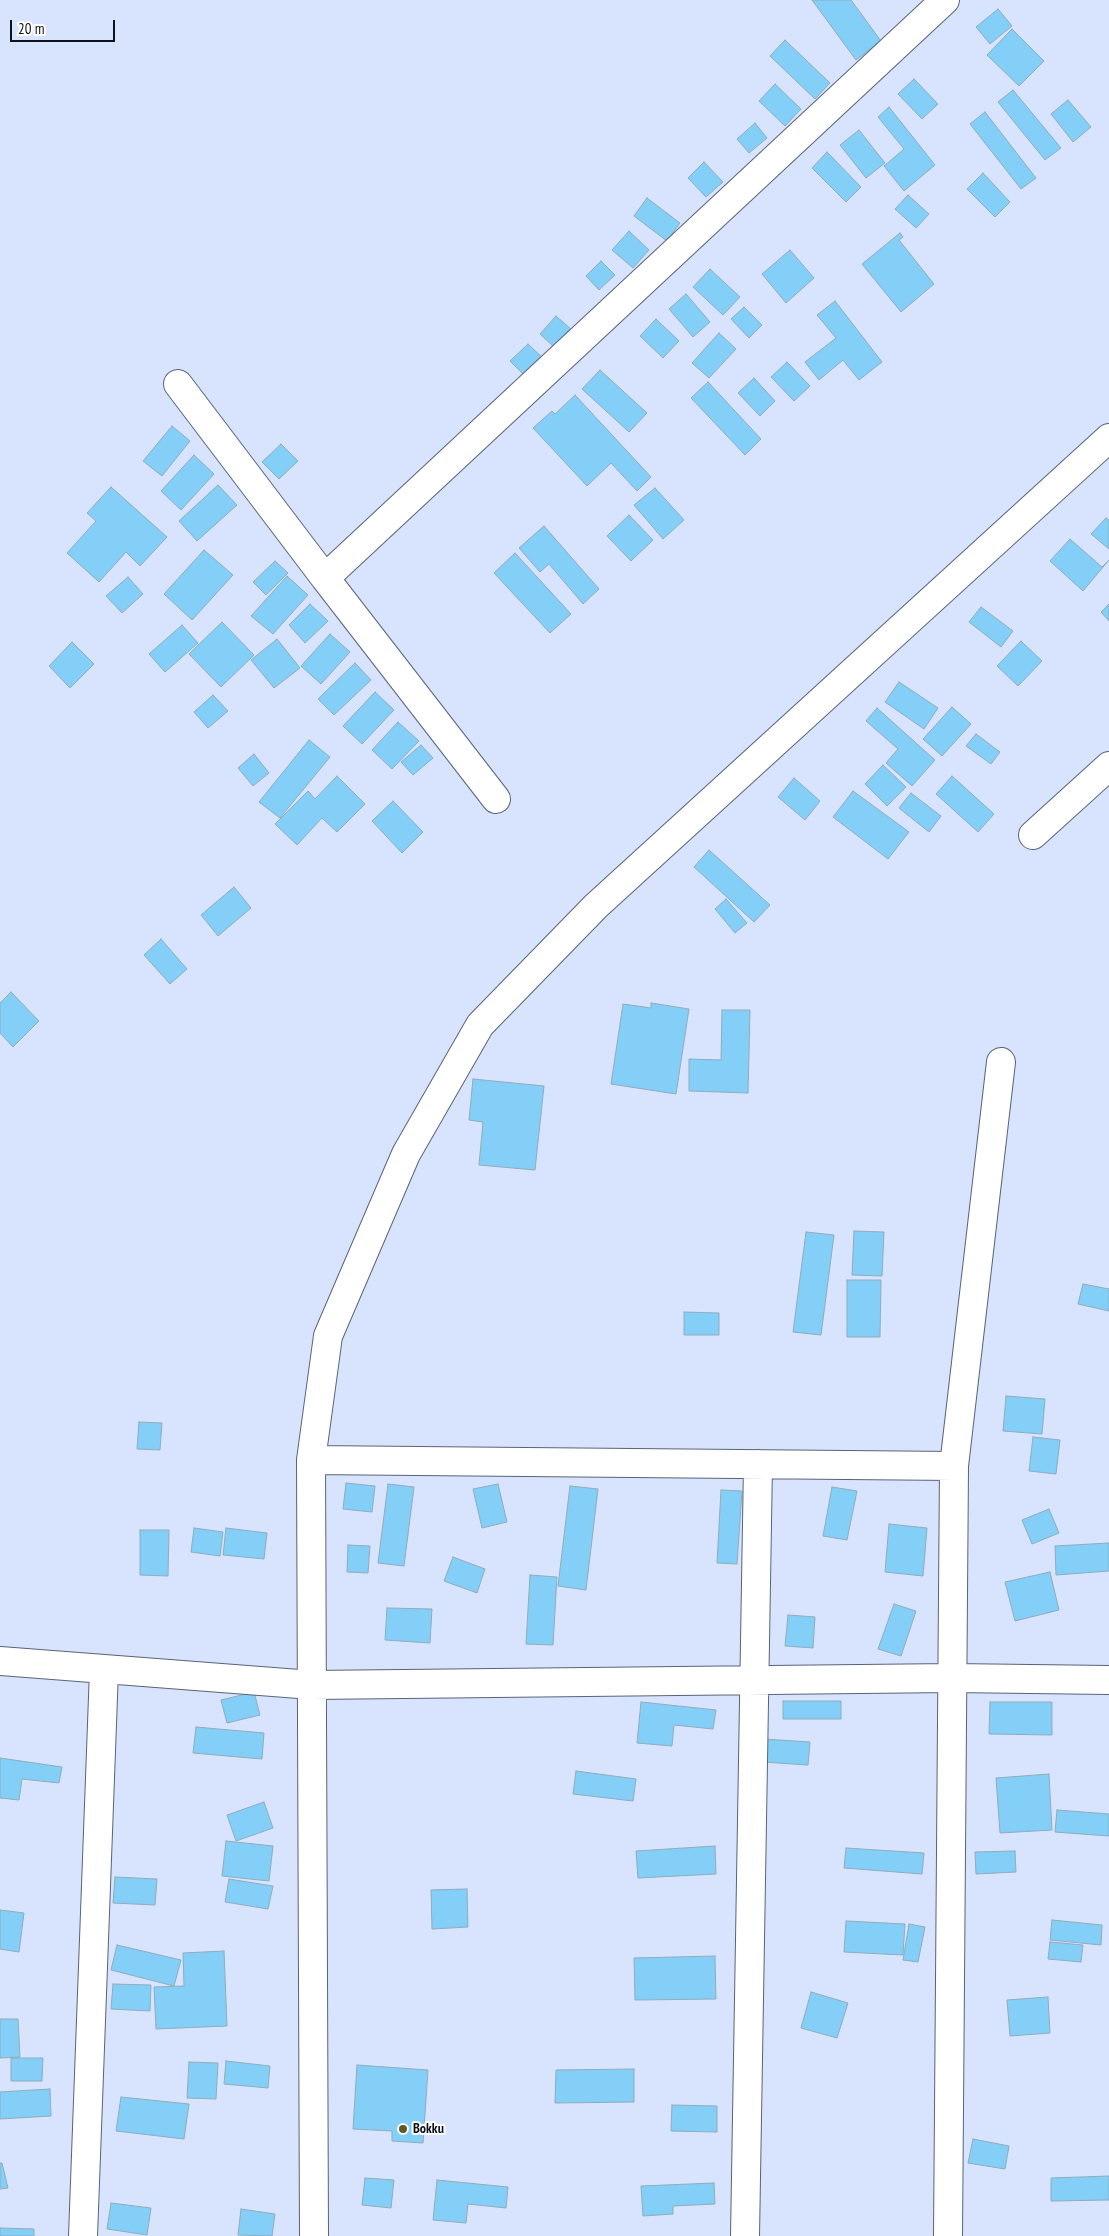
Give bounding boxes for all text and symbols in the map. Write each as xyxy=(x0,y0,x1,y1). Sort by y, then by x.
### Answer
scale bar xyxy=(12,10,118,42)
text: 20 m xyxy=(18,19,44,38)
place label: Bokku xyxy=(413,2121,444,2137)
marker: Bokku xyxy=(397,2123,409,2135)

